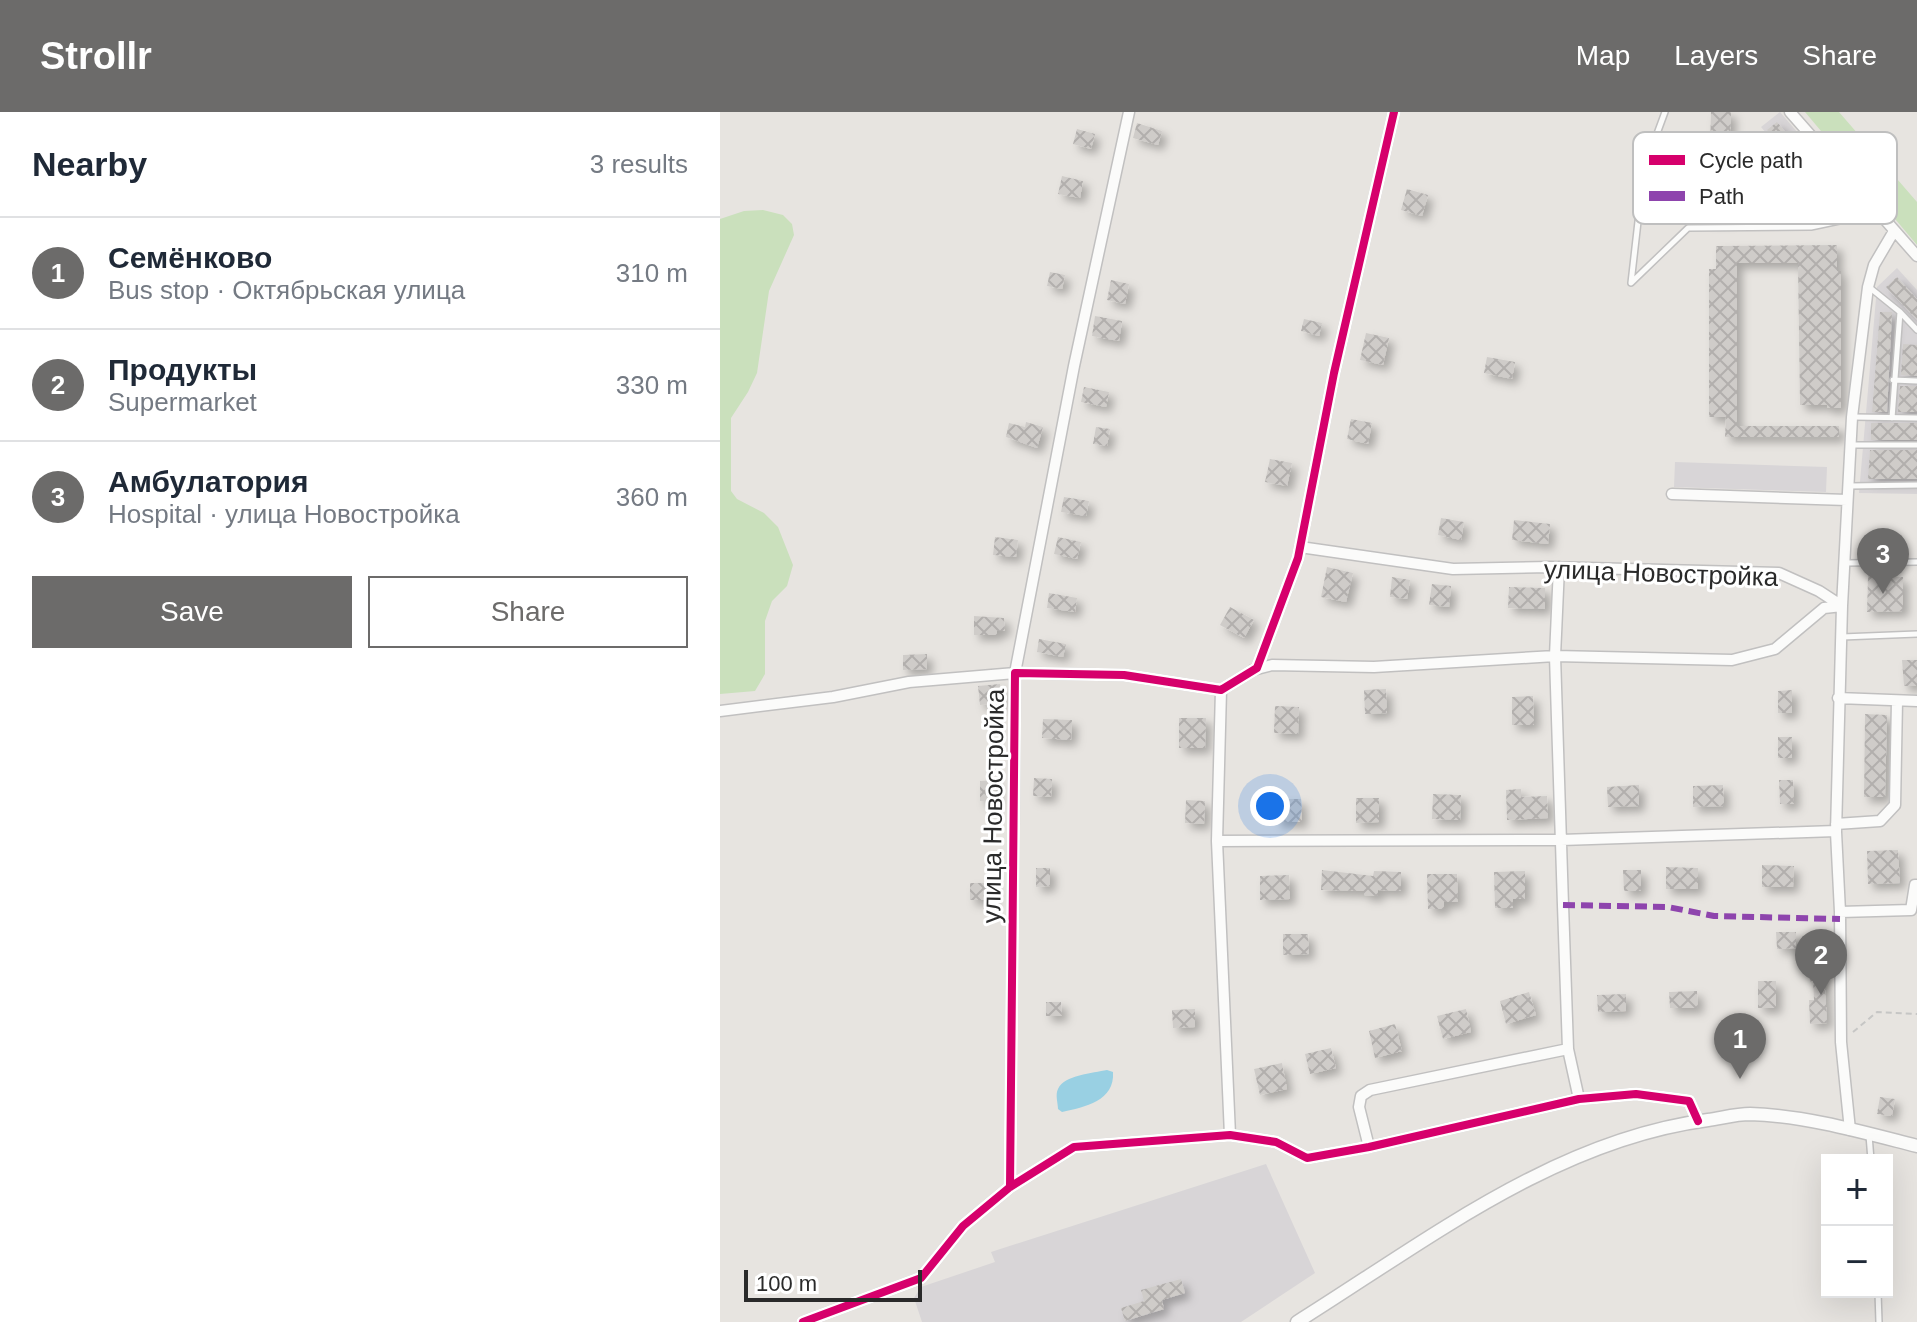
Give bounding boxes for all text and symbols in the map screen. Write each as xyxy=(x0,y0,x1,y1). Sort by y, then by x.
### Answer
text: Strollr xyxy=(40,35,152,77)
text: Map xyxy=(1576,40,1630,71)
text: Layers xyxy=(1674,40,1758,71)
text: Share xyxy=(1802,40,1877,71)
legend xyxy=(1633,132,1897,224)
text: Nearby xyxy=(32,145,147,183)
text: Cycle path xyxy=(1699,148,1803,173)
text: 3 results xyxy=(590,149,688,179)
text: Path xyxy=(1699,184,1744,209)
text: Семёнково xyxy=(108,241,272,274)
text: 1 xyxy=(51,258,65,288)
text: 310 m xyxy=(616,258,688,288)
text: Bus stop · Октябрьская улица xyxy=(108,275,465,305)
text: Продукты xyxy=(108,353,257,386)
text: 2 xyxy=(51,370,65,400)
text: 330 m xyxy=(616,370,688,400)
text: Supermarket xyxy=(108,387,257,417)
text: Амбулатория xyxy=(108,465,309,498)
text: 3 xyxy=(51,482,65,512)
text: 360 m xyxy=(616,482,688,512)
text: Hospital · улица Новостройка xyxy=(108,499,460,529)
pin: 3 xyxy=(1857,528,1909,594)
street label: улица Новостройка xyxy=(1543,554,1779,592)
button: Save xyxy=(32,576,352,648)
button: Share xyxy=(368,576,688,648)
street label: улица Новостройка xyxy=(976,688,1010,924)
your location xyxy=(1250,786,1290,826)
pin: 2 xyxy=(1795,929,1847,995)
pin: 1 xyxy=(1714,1013,1766,1079)
map controls xyxy=(1821,1154,1893,1298)
button: + xyxy=(1821,1154,1893,1226)
button: − xyxy=(1821,1226,1893,1298)
scale bar xyxy=(744,1266,922,1302)
text: 100 m xyxy=(756,1271,817,1296)

